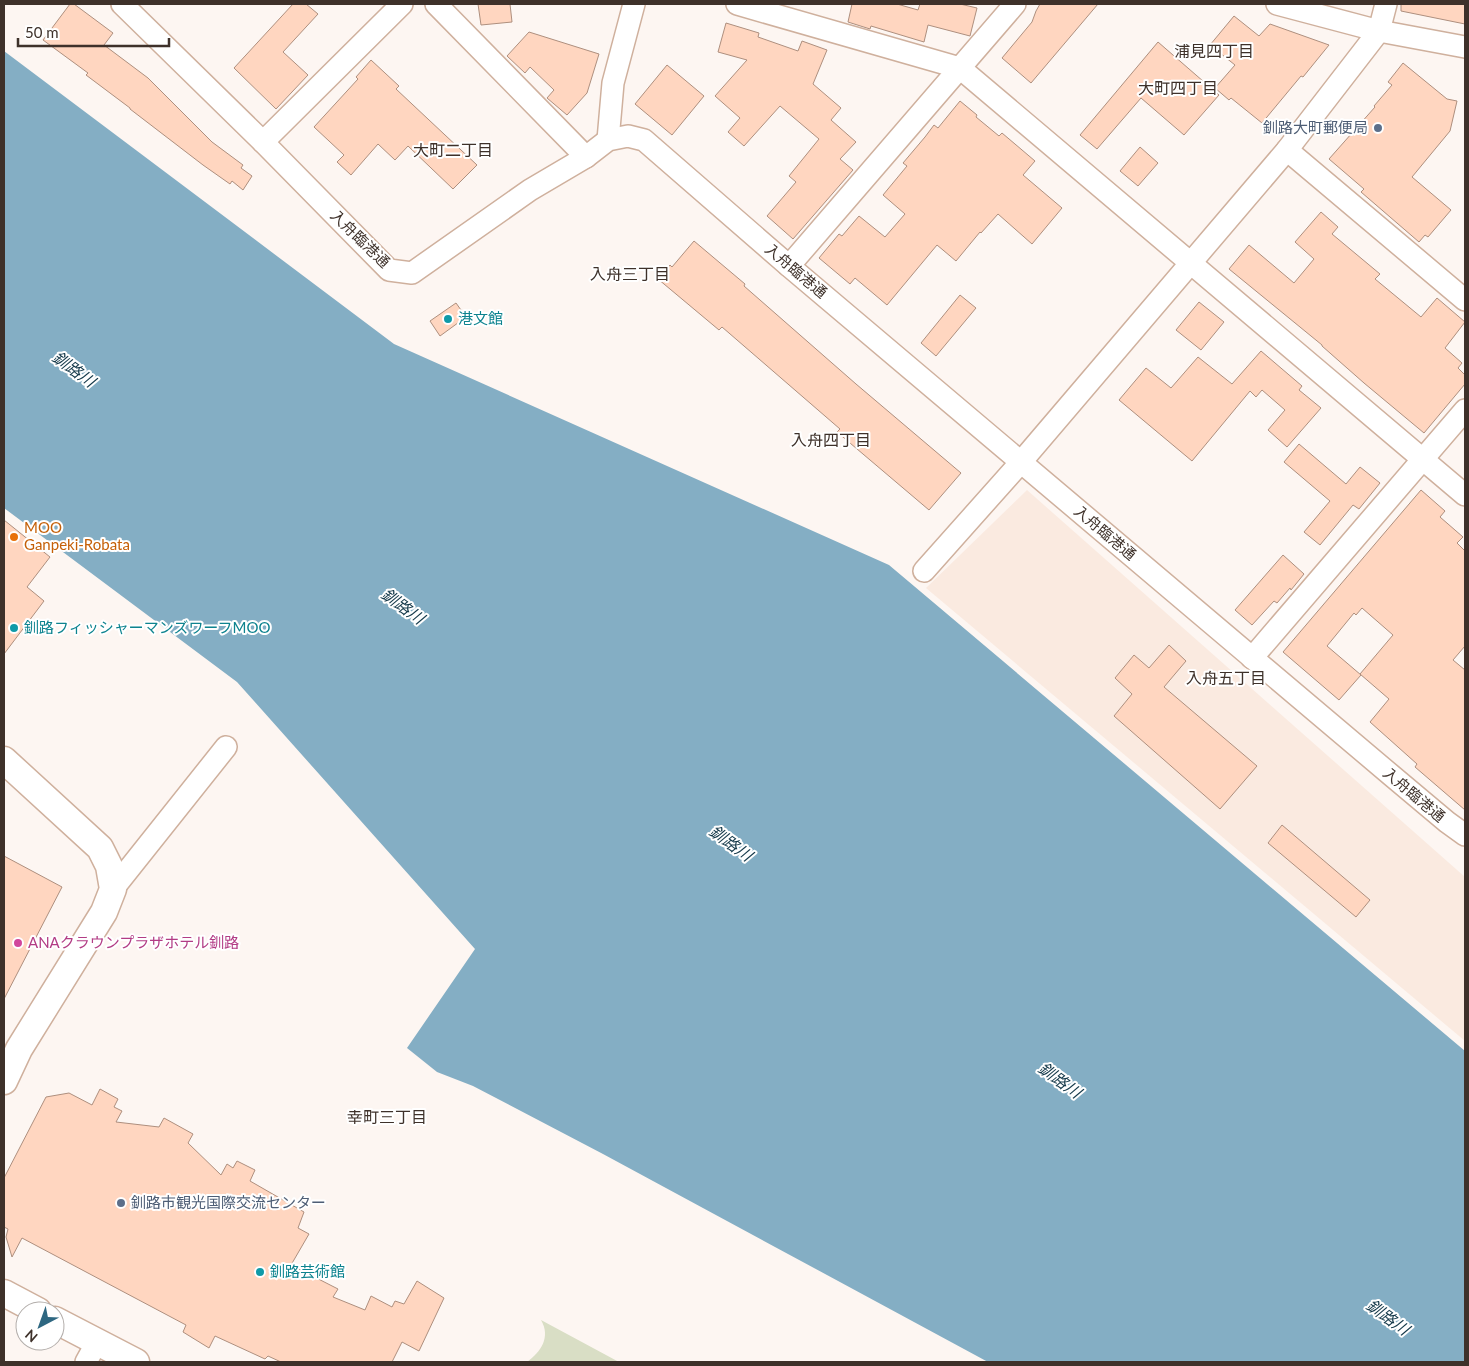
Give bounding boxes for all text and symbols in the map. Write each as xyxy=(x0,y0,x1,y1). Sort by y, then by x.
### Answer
scale bar xyxy=(18,15,169,47)
text: 50 m xyxy=(25,23,59,41)
district label: 浦見四丁目 xyxy=(1174,41,1254,60)
district label: 大町四丁目 xyxy=(1138,78,1218,97)
place label: 釧路大町郵便局 xyxy=(1263,118,1368,136)
marker: 釧路大町郵便局 xyxy=(1372,122,1384,134)
district label: 大町二丁目 xyxy=(413,140,493,159)
street label: 入舟臨港通 xyxy=(327,206,394,271)
street label: 入舟臨港通 xyxy=(762,239,831,301)
district label: 入舟三丁目 xyxy=(590,264,670,283)
place label: 港文館 xyxy=(458,309,503,327)
marker: 港文館 xyxy=(442,313,454,325)
water label: 釧路川 xyxy=(49,347,101,392)
district label: 入舟四丁目 xyxy=(791,430,871,449)
street label: 入舟臨港通 xyxy=(1071,501,1140,563)
place label: MOO Ganpeki-Robata xyxy=(24,518,130,553)
marker: MOO Ganpeki-Robata xyxy=(8,531,20,543)
water label: 釧路川 xyxy=(378,584,430,629)
place label: 釧路フィッシャーマンズワーフMOO xyxy=(24,618,270,636)
marker: 釧路フィッシャーマンズワーフMOO xyxy=(8,622,20,634)
district label: 入舟五丁目 xyxy=(1186,668,1266,687)
street label: 入舟臨港通 xyxy=(1380,763,1449,825)
water label: 釧路川 xyxy=(706,821,758,866)
place label: ANAクラウンプラザホテル釧路 xyxy=(28,933,239,951)
marker: ANAクラウンプラザホテル釧路 xyxy=(12,937,24,949)
water label: 釧路川 xyxy=(1035,1058,1087,1103)
district label: 幸町三丁目 xyxy=(347,1107,427,1126)
place label: 釧路市観光国際交流センター xyxy=(131,1193,326,1211)
marker: 釧路市観光国際交流センター xyxy=(115,1197,127,1209)
place label: 釧路芸術館 xyxy=(270,1262,345,1280)
marker: 釧路芸術館 xyxy=(254,1266,266,1278)
water label: 釧路川 xyxy=(1363,1295,1415,1340)
north arrow xyxy=(15,1301,65,1351)
text: N xyxy=(21,1326,41,1346)

